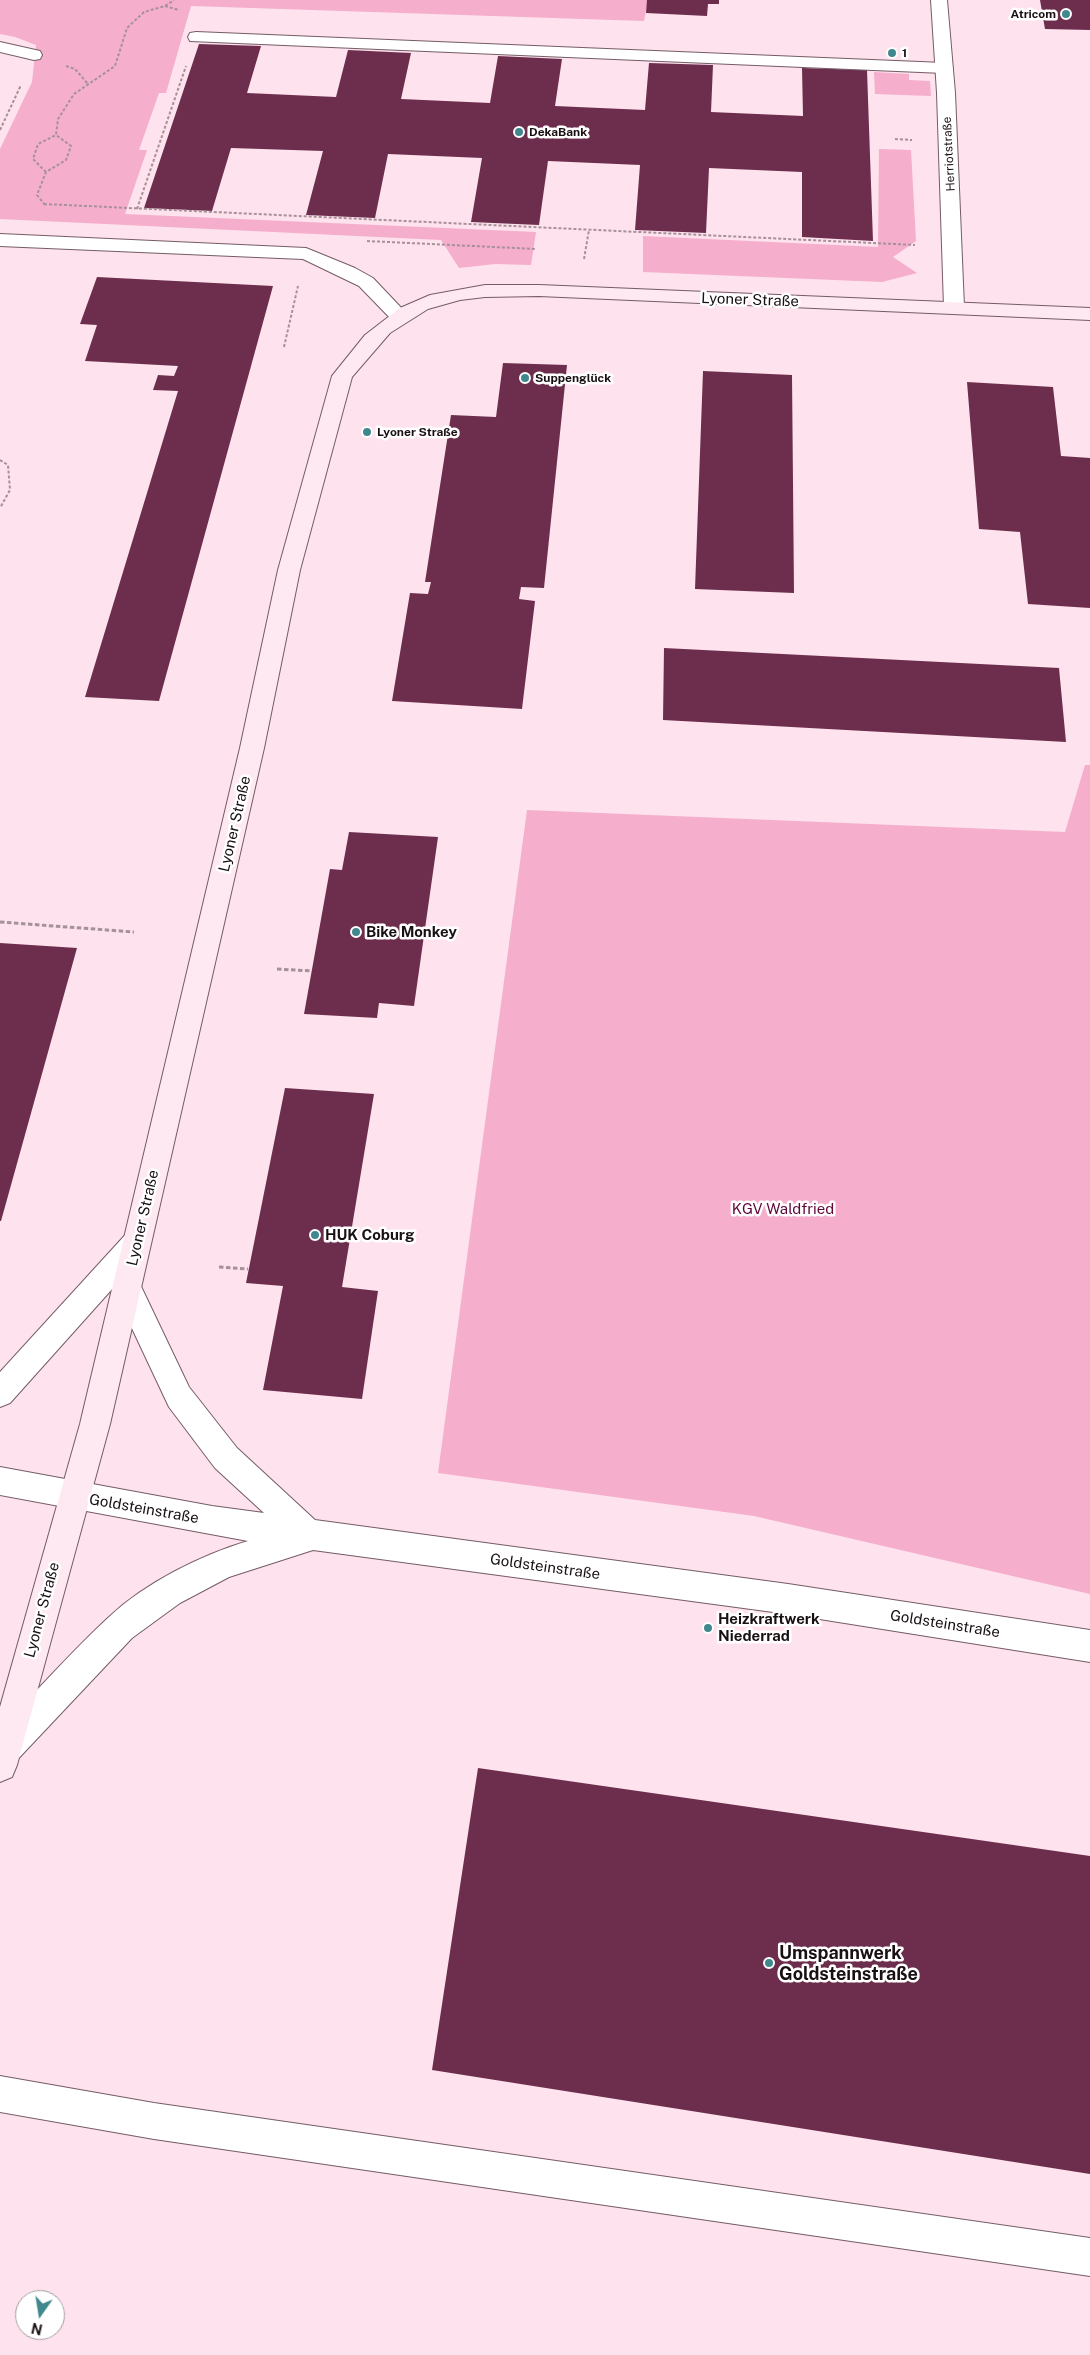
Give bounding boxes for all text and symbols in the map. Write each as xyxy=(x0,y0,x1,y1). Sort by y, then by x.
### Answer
place label: Atricom xyxy=(1011,7,1056,21)
marker: Atricom xyxy=(1060,8,1072,20)
place label: 1 xyxy=(902,46,907,60)
marker: 1 xyxy=(886,47,898,59)
street label: Herriotstraße xyxy=(940,116,958,192)
place label: DekaBank xyxy=(529,125,587,139)
marker: DekaBank xyxy=(513,126,525,138)
street label: Lyoner Straße xyxy=(701,289,799,311)
place label: Suppenglück xyxy=(535,371,611,385)
marker: Suppenglück xyxy=(519,372,531,384)
place label: Lyoner Straße xyxy=(377,425,458,439)
marker: Lyoner Straße xyxy=(361,426,373,438)
street label: Lyoner Straße xyxy=(215,774,255,874)
place label: Bike Monkey xyxy=(366,923,457,941)
marker: Bike Monkey xyxy=(350,926,362,938)
street label: Lyoner Straße xyxy=(123,1168,163,1268)
park label: KGV Waldfried xyxy=(732,1200,834,1218)
place label: HUK Coburg xyxy=(325,1226,414,1244)
marker: HUK Coburg xyxy=(309,1229,321,1241)
street label: Goldsteinstraße xyxy=(88,1490,200,1528)
street label: Goldsteinstraße xyxy=(489,1550,601,1584)
street label: Lyoner Straße xyxy=(21,1560,63,1660)
street label: Goldsteinstraße xyxy=(889,1606,1001,1642)
place label: Heizkraftwerk Niederrad xyxy=(718,1610,820,1645)
marker: Heizkraftwerk Niederrad xyxy=(702,1622,714,1634)
place label: Umspannwerk Goldsteinstraße xyxy=(779,1942,918,1985)
marker: Umspannwerk Goldsteinstraße xyxy=(763,1957,775,1969)
north arrow xyxy=(15,2290,65,2340)
text: N xyxy=(30,2320,44,2338)

